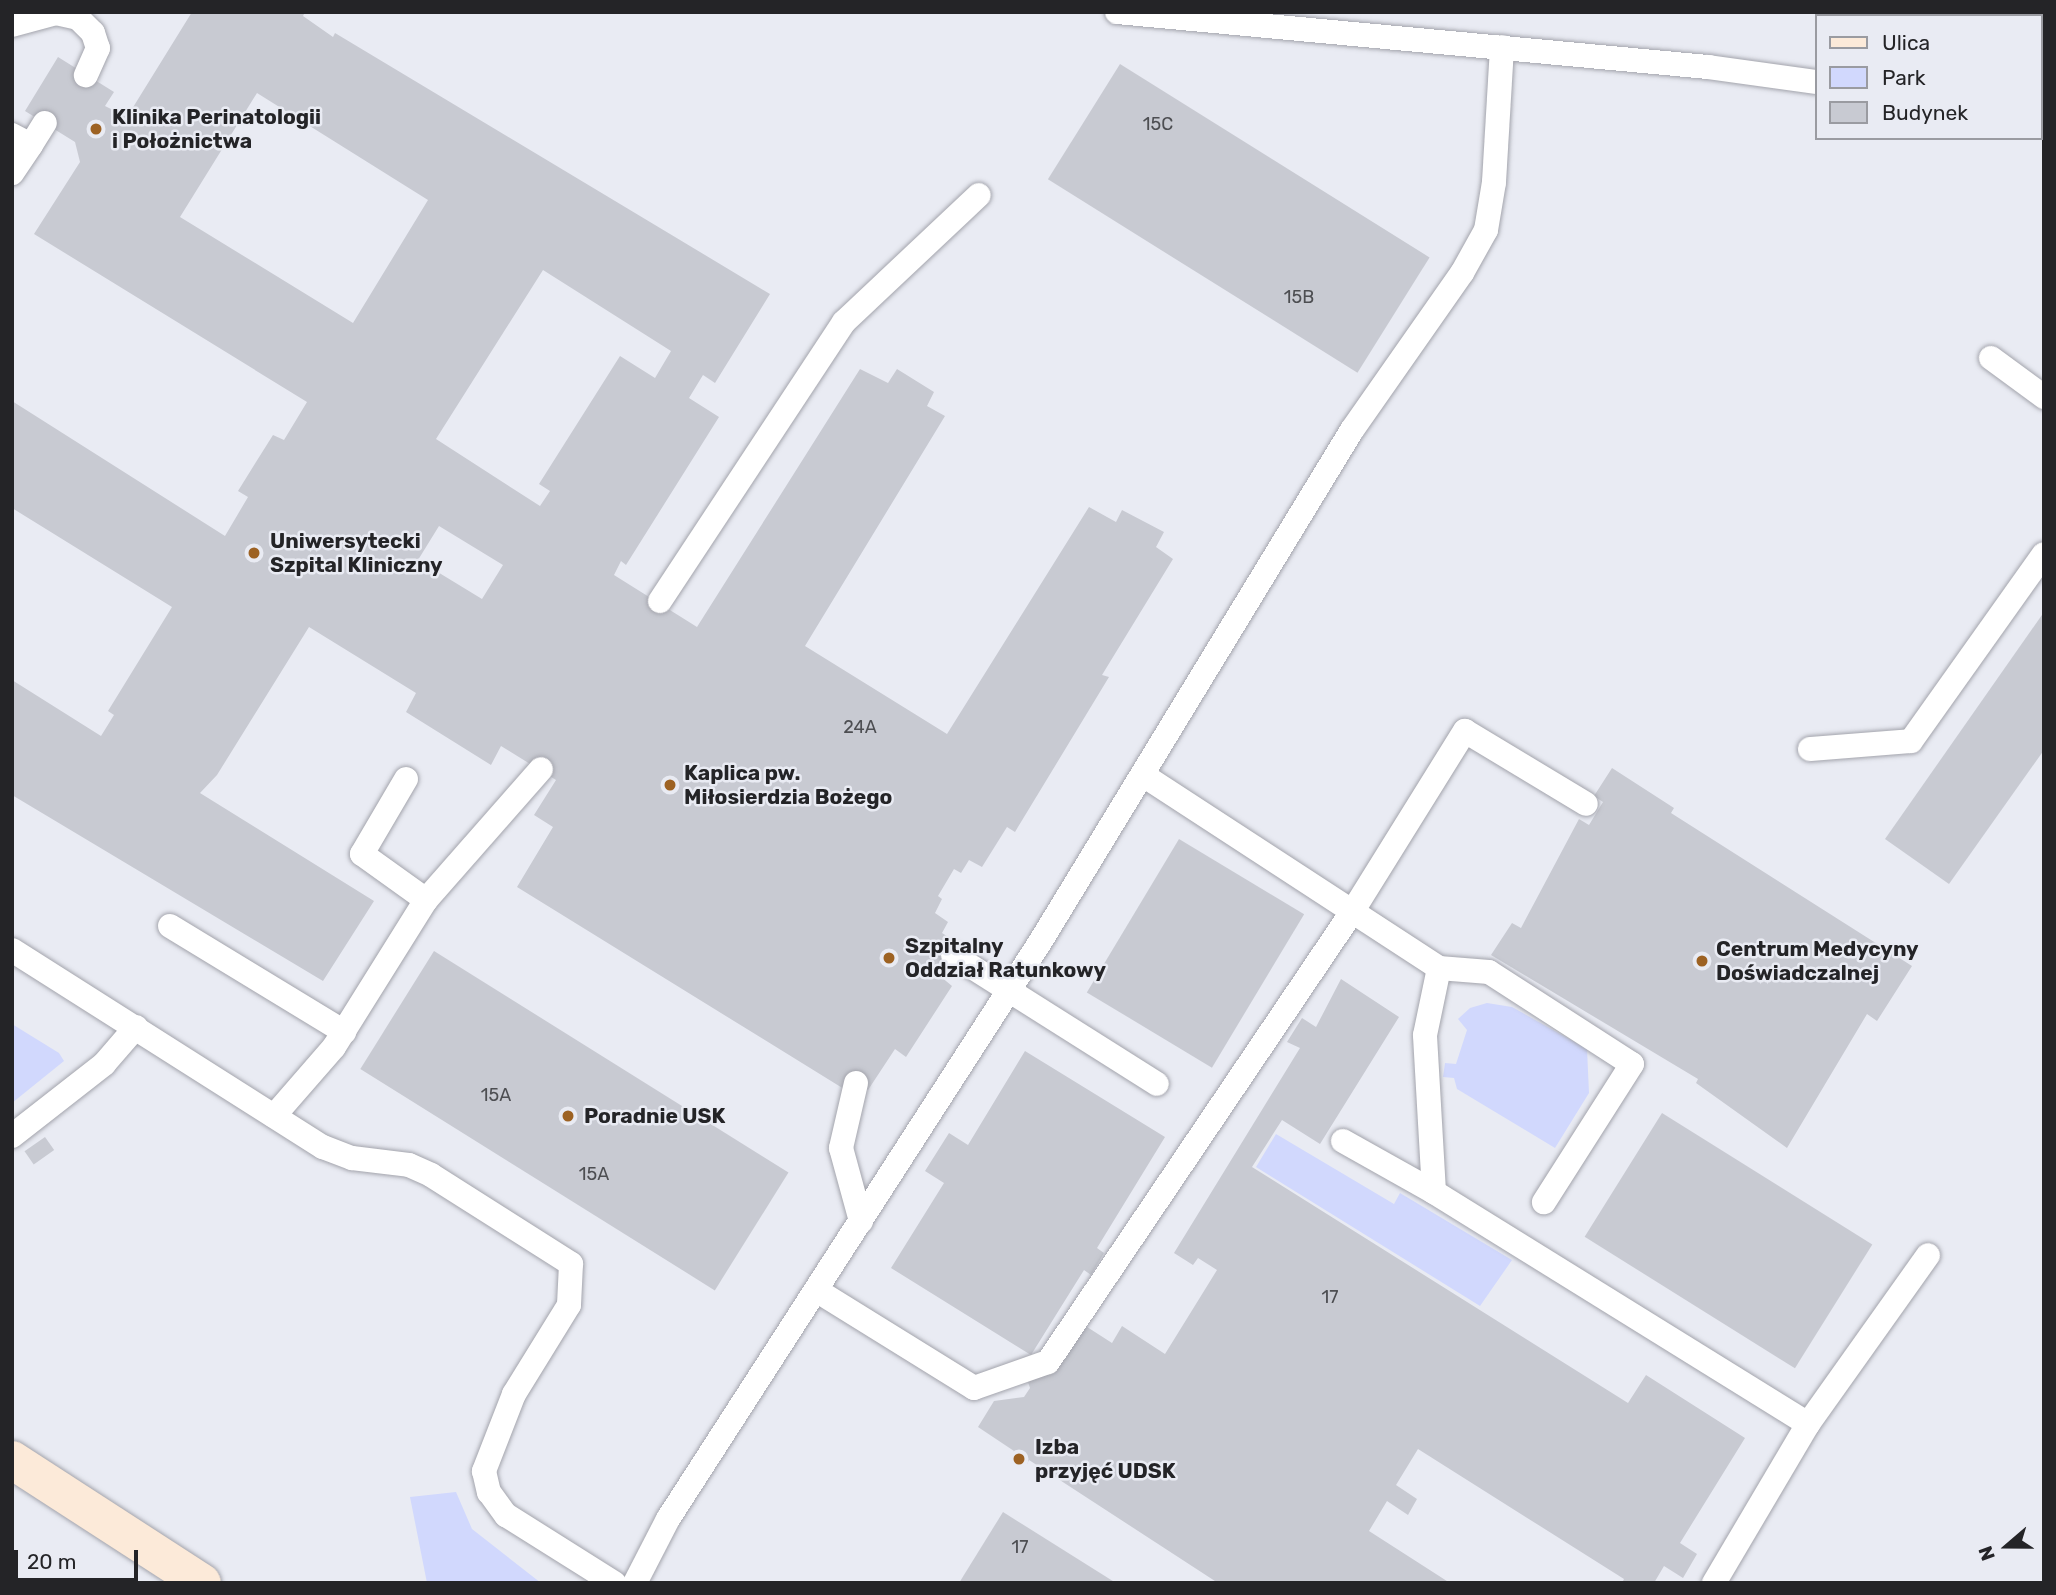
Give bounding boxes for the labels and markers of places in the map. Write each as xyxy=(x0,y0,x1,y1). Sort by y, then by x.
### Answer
place label: Klinika Perinatologii i Położnictwa xyxy=(112,104,321,154)
marker: Klinika Perinatologii i Położnictwa xyxy=(86,119,106,139)
place label: Uniwersytecki Szpital Kliniczny xyxy=(270,528,443,578)
marker: Uniwersytecki Szpital Kliniczny xyxy=(244,543,264,563)
place label: Kaplica pw. Miłosierdzia Bożego xyxy=(684,760,892,810)
marker: Kaplica pw. Miłosierdzia Bożego xyxy=(662,777,678,793)
place label: Szpitalny Oddział Ratunkowy xyxy=(905,933,1106,983)
place label: Centrum Medycyny Doświadczalnej xyxy=(1716,936,1919,986)
marker: Szpitalny Oddział Ratunkowy xyxy=(879,948,899,968)
marker: Centrum Medycyny Doświadczalnej xyxy=(1694,953,1710,969)
place label: Poradnie USK xyxy=(584,1103,725,1129)
marker: Poradnie USK xyxy=(558,1106,578,1126)
place label: Izba przyjęć UDSK xyxy=(1035,1434,1176,1484)
marker: Izba przyjęć UDSK xyxy=(1009,1449,1029,1469)

